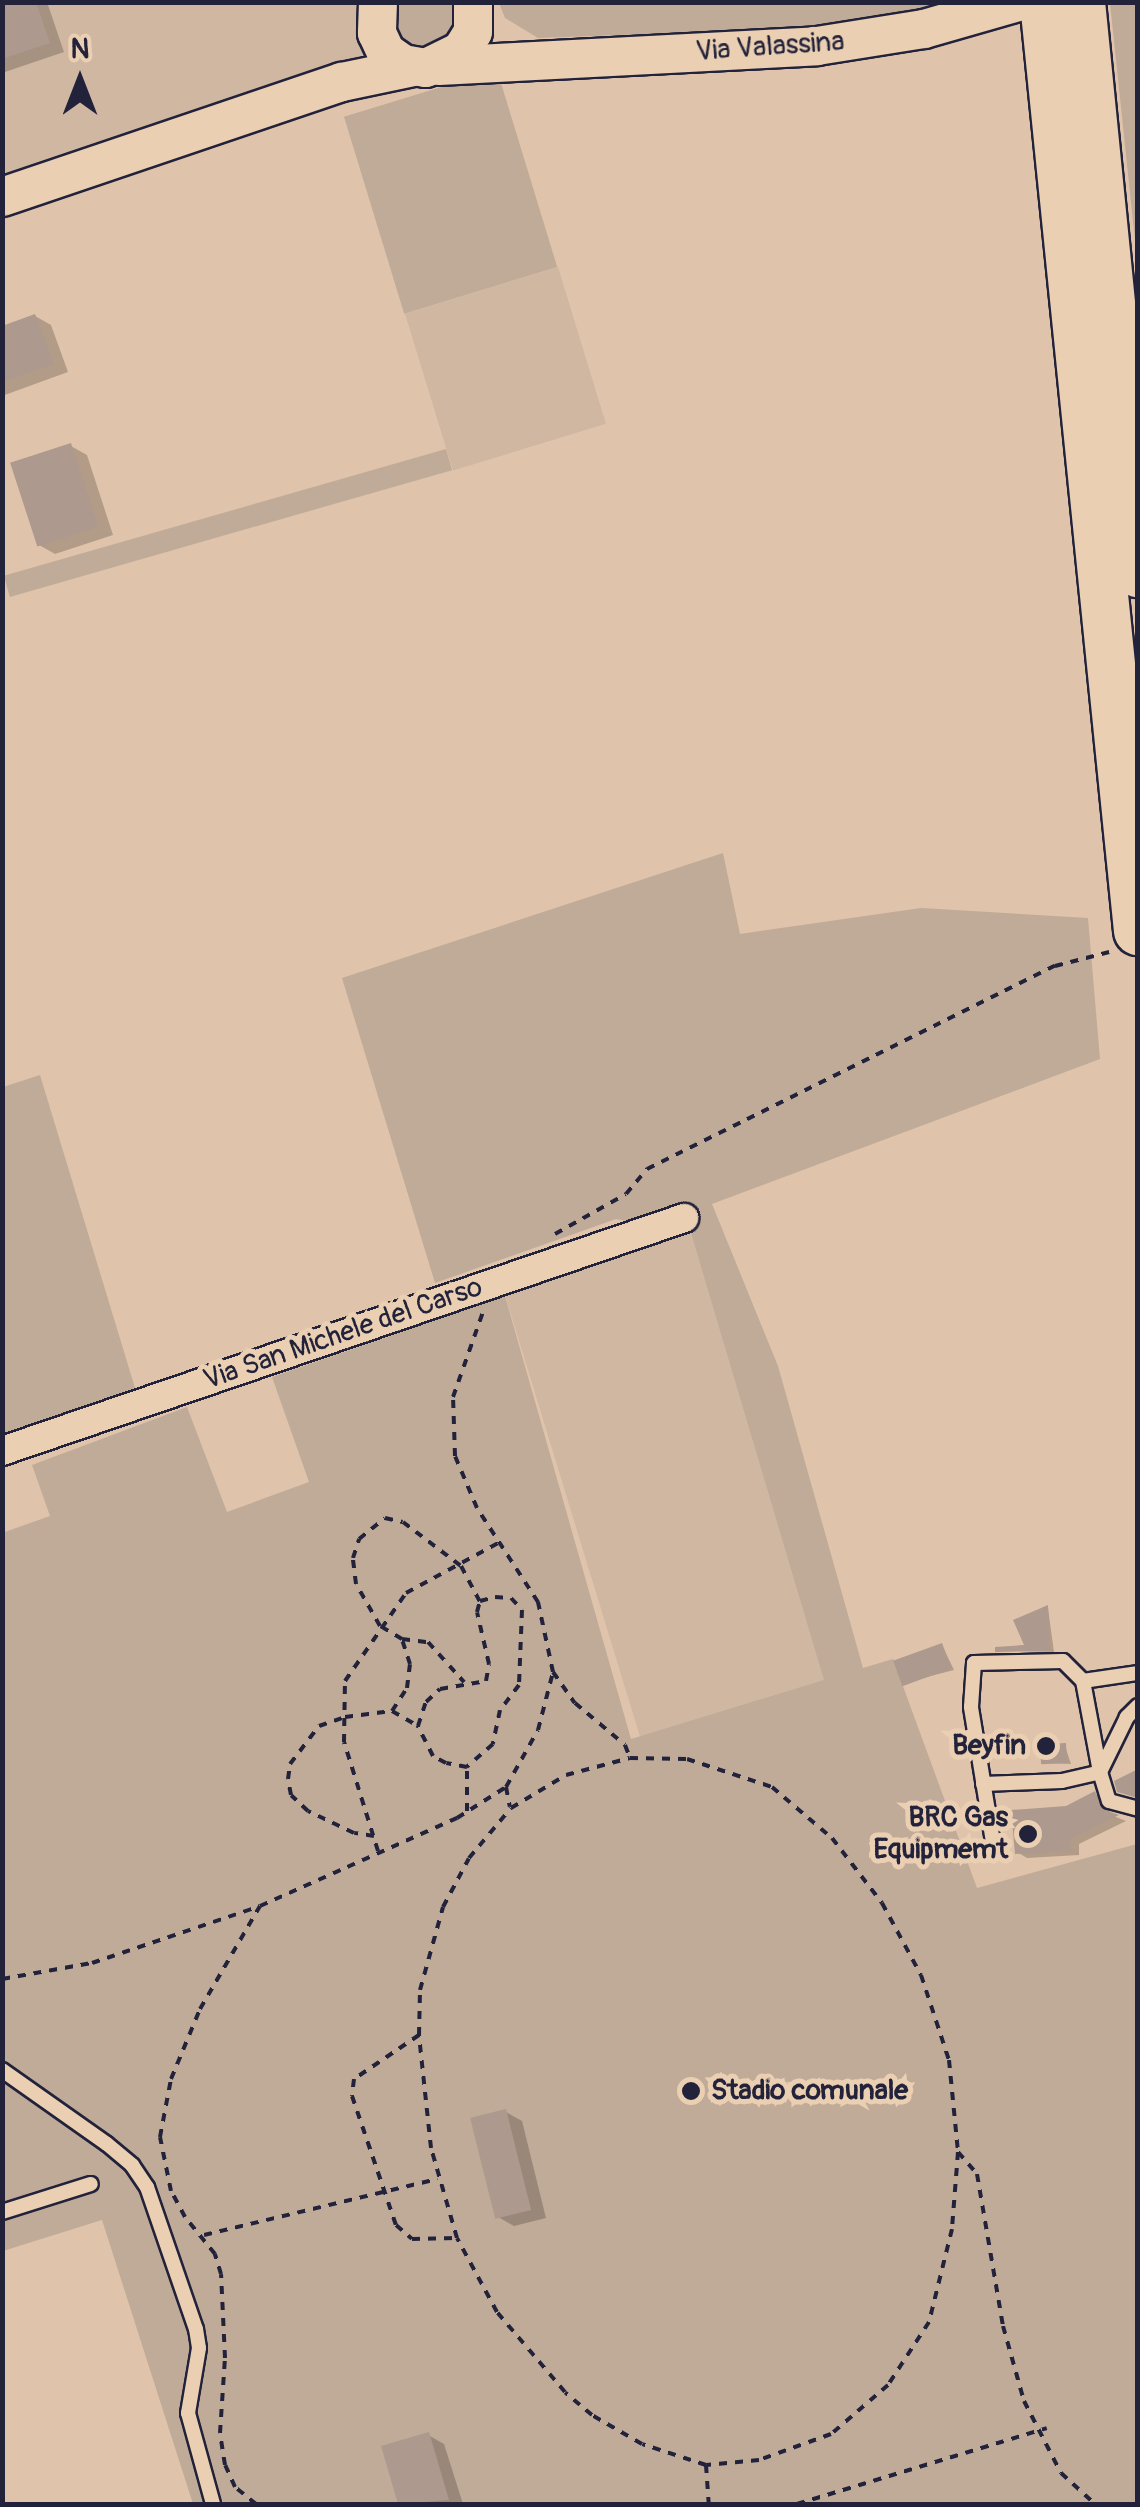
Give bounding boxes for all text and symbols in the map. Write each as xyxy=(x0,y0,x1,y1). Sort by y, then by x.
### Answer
street label: Via Valassina xyxy=(695,25,845,69)
north arrow xyxy=(30,30,130,130)
text: N xyxy=(71,32,89,67)
street label: Via San Michele del Carso xyxy=(199,1270,487,1398)
place label: Beyfin xyxy=(952,1729,1026,1763)
marker: Beyfin xyxy=(1035,1735,1057,1757)
place label: BRC Gas Equipmemt xyxy=(874,1801,1008,1867)
marker: BRC Gas Equipmemt xyxy=(1017,1823,1039,1845)
place label: Stadio comunale xyxy=(711,2074,908,2108)
marker: Stadio comunale xyxy=(680,2080,702,2102)

